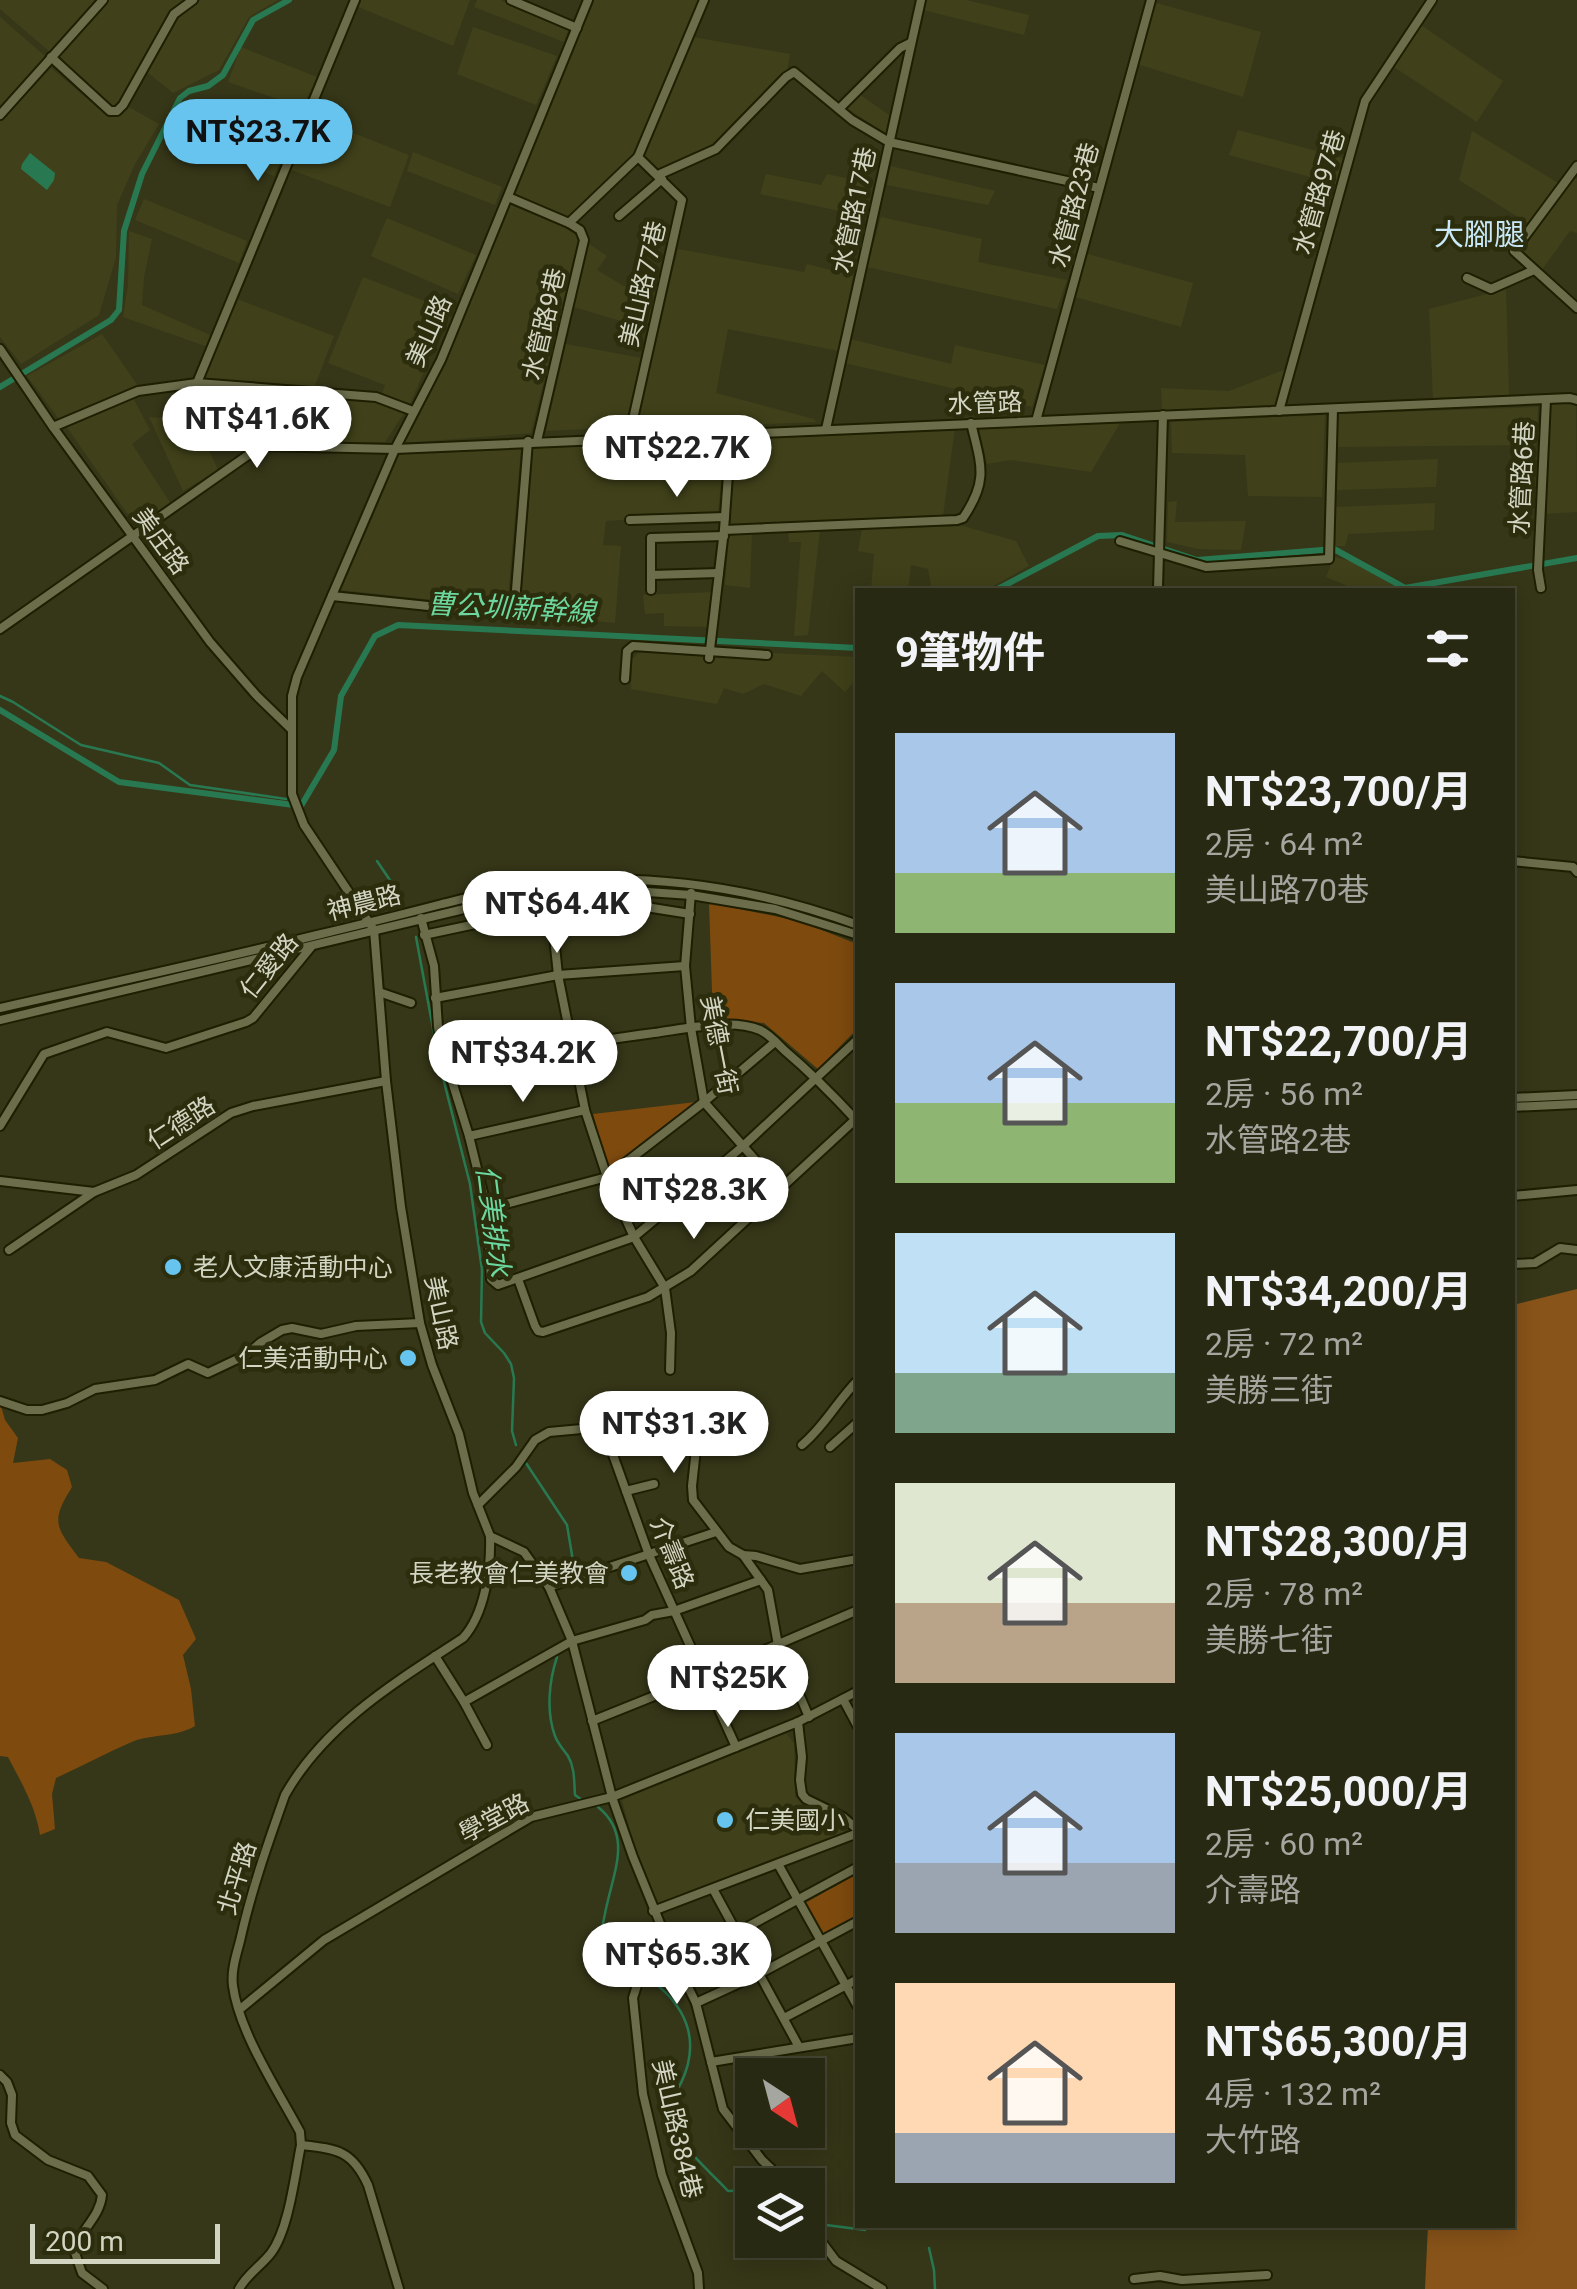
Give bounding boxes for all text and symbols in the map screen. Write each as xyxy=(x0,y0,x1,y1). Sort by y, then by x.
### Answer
pin: NT$23.7K xyxy=(155,99,361,184)
text: NT$23.7K xyxy=(185,112,331,150)
street label: 水管路97巷 xyxy=(1287,126,1351,258)
street label: 水管路23巷 xyxy=(1043,139,1105,271)
street label: 水管路17巷 xyxy=(826,144,882,276)
district label: 大腳腿 xyxy=(1434,217,1524,252)
street label: 美山路77巷 xyxy=(614,218,672,350)
street label: 水管路9巷 xyxy=(517,265,571,383)
street label: 美山路 xyxy=(400,291,458,371)
pin: NT$41.6K xyxy=(154,386,360,471)
street label: 水管路 xyxy=(947,387,1023,419)
text: NT$41.6K xyxy=(184,399,330,437)
pin: NT$22.7K xyxy=(574,415,780,500)
street label: 水管路6巷 xyxy=(1505,420,1539,536)
text: NT$22.7K xyxy=(604,428,750,466)
street label: 美庄路 xyxy=(127,502,195,580)
water label: 曹公圳新幹線 xyxy=(426,587,599,629)
icon: filters xyxy=(1420,621,1475,676)
text: 9筆物件 xyxy=(895,628,1045,677)
text: NT$23,700/月 xyxy=(1205,767,1473,816)
icon: home xyxy=(975,773,1095,893)
text: 2房 · 64 m² xyxy=(1205,825,1363,863)
pin: NT$64.4K xyxy=(454,871,660,956)
text: 美山路70巷 xyxy=(1205,871,1369,909)
street label: 神農路 xyxy=(324,880,404,926)
text: NT$64.4K xyxy=(484,884,630,922)
street label: 仁愛路 xyxy=(234,928,304,1004)
street label: 美德一街 xyxy=(695,993,743,1097)
text: NT$22,700/月 xyxy=(1205,1017,1473,1066)
pin: NT$34.2K xyxy=(420,1020,626,1105)
icon: home xyxy=(975,1023,1095,1143)
text: NT$34.2K xyxy=(450,1033,596,1071)
text: 2房 · 56 m² xyxy=(1205,1075,1363,1113)
street label: 仁德路 xyxy=(142,1090,220,1156)
text: 水管路2巷 xyxy=(1205,1121,1351,1159)
pin: NT$28.3K xyxy=(591,1157,797,1242)
water label: 仁美排水 xyxy=(470,1163,516,1281)
text: NT$28.3K xyxy=(621,1170,767,1208)
place label: 老人文康活動中心 xyxy=(193,1253,393,1282)
marker: 老人文康活動中心 xyxy=(162,1256,184,1278)
text: NT$34,200/月 xyxy=(1205,1267,1473,1316)
street label: 美山路 xyxy=(419,1273,463,1353)
icon: home xyxy=(975,1273,1095,1393)
text: 2房 · 72 m² xyxy=(1205,1325,1363,1363)
place label: 仁美活動中心 xyxy=(238,1344,388,1373)
marker: 仁美活動中心 xyxy=(397,1347,419,1369)
text: 美勝三街 xyxy=(1205,1371,1333,1409)
pin: NT$31.3K xyxy=(571,1391,777,1476)
text: NT$31.3K xyxy=(601,1404,747,1442)
street label: 介壽路 xyxy=(645,1513,699,1593)
text: NT$28,300/月 xyxy=(1205,1517,1473,1566)
icon: home xyxy=(975,1523,1095,1643)
place label: 長老教會仁美教會 xyxy=(409,1559,609,1588)
marker: 長老教會仁美教會 xyxy=(618,1562,640,1584)
text: 2房 · 78 m² xyxy=(1205,1575,1363,1613)
text: 美勝七街 xyxy=(1205,1621,1333,1659)
pin: NT$25K xyxy=(647,1645,809,1730)
text: NT$25K xyxy=(669,1658,787,1696)
text: NT$25,000/月 xyxy=(1205,1767,1473,1816)
icon: home xyxy=(975,1773,1095,1893)
street label: 學堂路 xyxy=(454,1788,534,1848)
place label: 仁美國小 xyxy=(745,1806,845,1835)
marker: 仁美國小 xyxy=(714,1809,736,1831)
text: 2房 · 60 m² xyxy=(1205,1825,1363,1863)
street label: 北平路 xyxy=(212,1838,262,1918)
text: 介壽路 xyxy=(1205,1871,1301,1909)
pin: NT$65.3K xyxy=(574,1922,780,2007)
text: NT$65.3K xyxy=(604,1935,750,1973)
text: NT$65,300/月 xyxy=(1205,2017,1473,2066)
icon: home xyxy=(975,2023,1095,2143)
street label: 美山路384巷 xyxy=(647,2056,707,2202)
north arrow xyxy=(735,2058,825,2148)
map controls xyxy=(735,2058,825,2258)
text: 4房 · 132 m² xyxy=(1205,2075,1381,2113)
text: 大竹路 xyxy=(1205,2121,1301,2159)
button: layers xyxy=(735,2168,825,2258)
scale bar xyxy=(30,2219,220,2264)
text: 200 m xyxy=(45,2225,124,2258)

